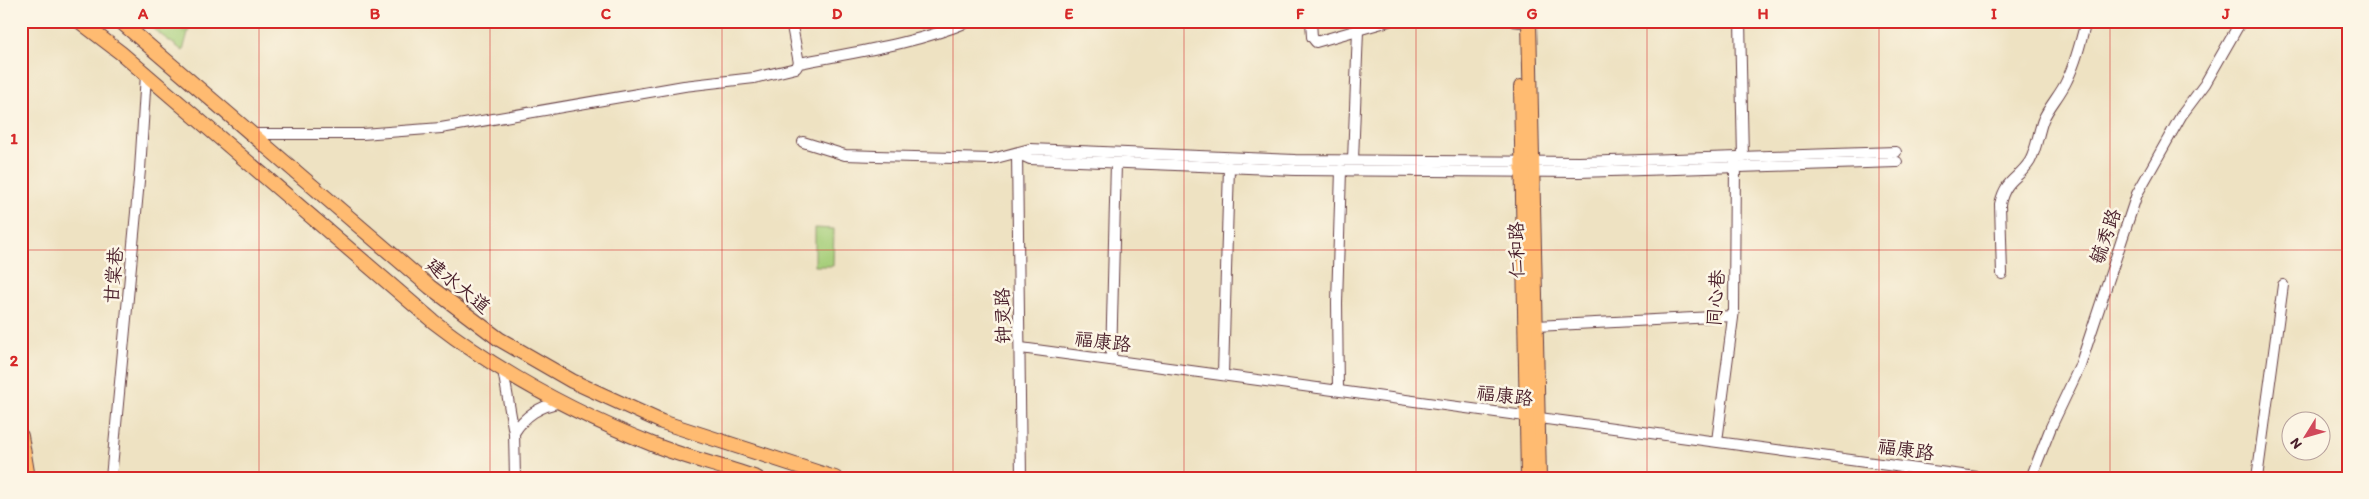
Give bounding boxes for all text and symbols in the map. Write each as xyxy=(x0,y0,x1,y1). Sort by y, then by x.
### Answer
text: A xyxy=(137,4,149,23)
text: B xyxy=(370,4,381,23)
text: C xyxy=(601,4,612,23)
text: D xyxy=(832,4,843,23)
text: E xyxy=(1065,4,1074,23)
text: F xyxy=(1296,4,1305,23)
text: G xyxy=(1526,4,1538,23)
text: H xyxy=(1757,4,1769,23)
text: I xyxy=(1991,4,1997,23)
text: J xyxy=(2221,4,2230,23)
text: 1 xyxy=(10,129,18,148)
street label: 毓秀路 xyxy=(2085,205,2126,267)
street label: 仁和路 xyxy=(1505,221,1528,279)
street label: 甘棠巷 xyxy=(100,246,127,304)
street label: 建水大道 xyxy=(422,253,495,318)
street label: 同心巷 xyxy=(1702,269,1729,327)
street label: 钟灵路 xyxy=(991,287,1014,345)
street label: 福康路 xyxy=(1073,327,1133,356)
text: 2 xyxy=(10,351,19,370)
street label: 福康路 xyxy=(1475,381,1535,410)
north arrow xyxy=(2282,412,2332,462)
street label: 福康路 xyxy=(1876,434,1936,465)
text: N xyxy=(2286,435,2306,452)

